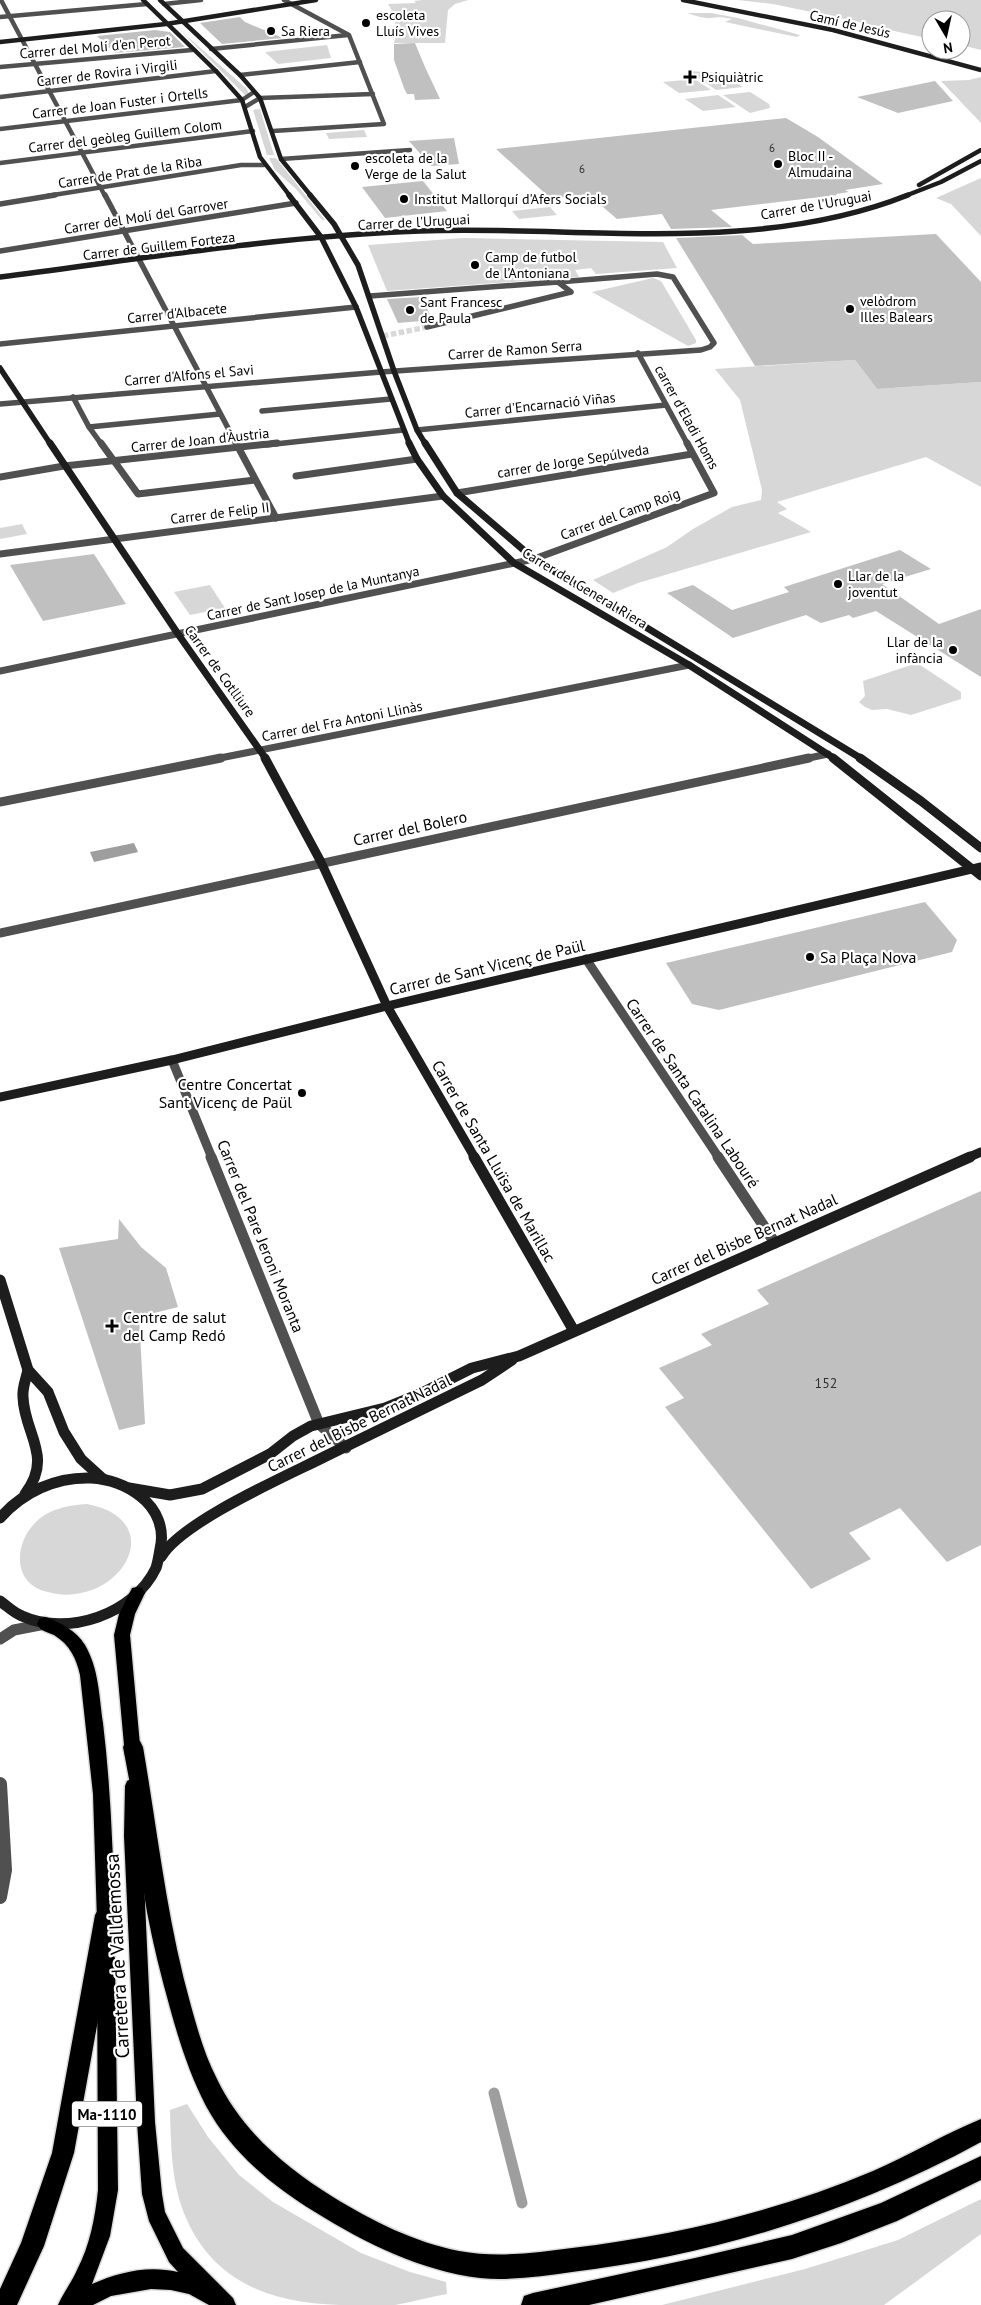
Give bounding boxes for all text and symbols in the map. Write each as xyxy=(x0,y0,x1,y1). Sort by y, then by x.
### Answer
place label: escoleta Lluís Vives xyxy=(376,6,439,40)
street label: Camí de Jesús xyxy=(808,6,892,42)
north arrow xyxy=(921,10,971,60)
marker: escoleta Lluís Vives xyxy=(360,17,372,29)
place label: Sa Riera xyxy=(281,22,330,40)
marker: Sa Riera xyxy=(265,25,277,37)
street label: Carrer del Molí d'en Perot xyxy=(19,31,172,63)
text: N xyxy=(942,38,954,57)
street label: Carrer de Rovira i Virgili xyxy=(36,55,178,91)
place label: Psiquiàtric xyxy=(701,68,763,86)
marker: Psiquiàtric xyxy=(683,70,697,84)
street label: Carrer de Joan Fuster i Ortells xyxy=(31,83,209,123)
street label: Carrer del geòleg Guillem Colom xyxy=(27,115,223,157)
house number: 6 xyxy=(769,141,775,155)
place label: Bloc II - Almudaina xyxy=(788,147,852,181)
place label: escoleta de la Verge de la Salut xyxy=(364,149,467,183)
street label: Carrer de Prat de la Riba xyxy=(57,152,203,192)
marker: Bloc II - Almudaina xyxy=(772,158,784,170)
marker: escoleta de la Verge de la Salut xyxy=(349,160,361,172)
house number: 6 xyxy=(579,162,585,176)
street label: Carrer de l'Uruguai xyxy=(759,186,873,224)
place label: Institut Mallorquí d'Afers Socials xyxy=(414,190,607,208)
marker: Institut Mallorquí d'Afers Socials xyxy=(398,193,410,205)
street label: Carrer del Molí del Garrover xyxy=(63,194,230,238)
street label: Carrer de l'Uruguai xyxy=(357,210,471,234)
street label: Carrer de Guillem Forteza xyxy=(82,228,236,264)
place label: Camp de futbol de l’Antoniana xyxy=(485,248,577,282)
marker: Camp de futbol de l’Antoniana xyxy=(469,259,481,271)
place label: velòdrom Illes Balears xyxy=(860,292,933,326)
place label: Sant Francesc de Paula xyxy=(420,293,502,327)
street label: Carrer d'Albacete xyxy=(126,299,228,327)
marker: velòdrom Illes Balears xyxy=(844,303,856,315)
marker: Sant Francesc de Paula xyxy=(404,304,416,316)
street label: Carrer de Ramon Serra xyxy=(447,336,583,364)
street label: Carrer d'Alfons el Savi xyxy=(124,360,254,390)
street label: carrer d'Eladi Homs xyxy=(651,362,723,472)
street label: Carrer d'Encarnació Viñas xyxy=(464,388,616,422)
street label: Carrer de Joan d'Àustria xyxy=(130,424,270,456)
street label: carrer de Jorge Sepúlveda xyxy=(496,440,650,482)
street label: Carrer del Camp Roig xyxy=(558,484,682,544)
street label: Carrer de Felip II xyxy=(169,498,271,528)
street label: Carrer del General Riera xyxy=(519,543,651,633)
street label: Carrer de Sant Josep de la Muntanya xyxy=(205,562,421,624)
place label: Llar de la joventut xyxy=(848,567,904,601)
marker: Llar de la joventut xyxy=(832,578,844,590)
street label: Carrer de Cotlliure xyxy=(181,621,259,721)
place label: Llar de la infància xyxy=(887,633,943,667)
marker: Llar de la infància xyxy=(947,644,959,656)
street label: Carrer del Fra Antoni Llinàs xyxy=(260,697,424,745)
street label: Carrer del Bolero xyxy=(351,806,469,850)
street label: Carrer de Sant Vicenç de Paül xyxy=(387,935,587,999)
place label: Sa Plaça Nova xyxy=(820,947,916,967)
marker: Sa Plaça Nova xyxy=(804,951,816,963)
street label: Carrer de Santa Catalina Labouré xyxy=(622,994,764,1192)
street label: Carrer de Santa Lluïsa de Marillac xyxy=(428,1056,560,1266)
place label: Centre Concertat Sant Vicenç de Paül xyxy=(159,1074,293,1112)
marker: Centre Concertat Sant Vicenç de Paül xyxy=(296,1087,308,1099)
street label: Carrer del Pare Jeroni Moranta xyxy=(213,1137,309,1335)
street label: Carrer del Bisbe Bernat Nadal xyxy=(648,1189,841,1289)
place label: Centre de salut del Camp Redó xyxy=(123,1307,227,1345)
marker: Centre de salut del Camp Redó xyxy=(105,1319,119,1333)
street label: Carrer del Bisbe Bernat Nadal xyxy=(264,1370,454,1476)
house number: 152 xyxy=(815,1374,837,1392)
street label: Carretera de Valldemossa xyxy=(100,1853,134,2059)
road number: Ma-1110 xyxy=(72,2102,142,2126)

